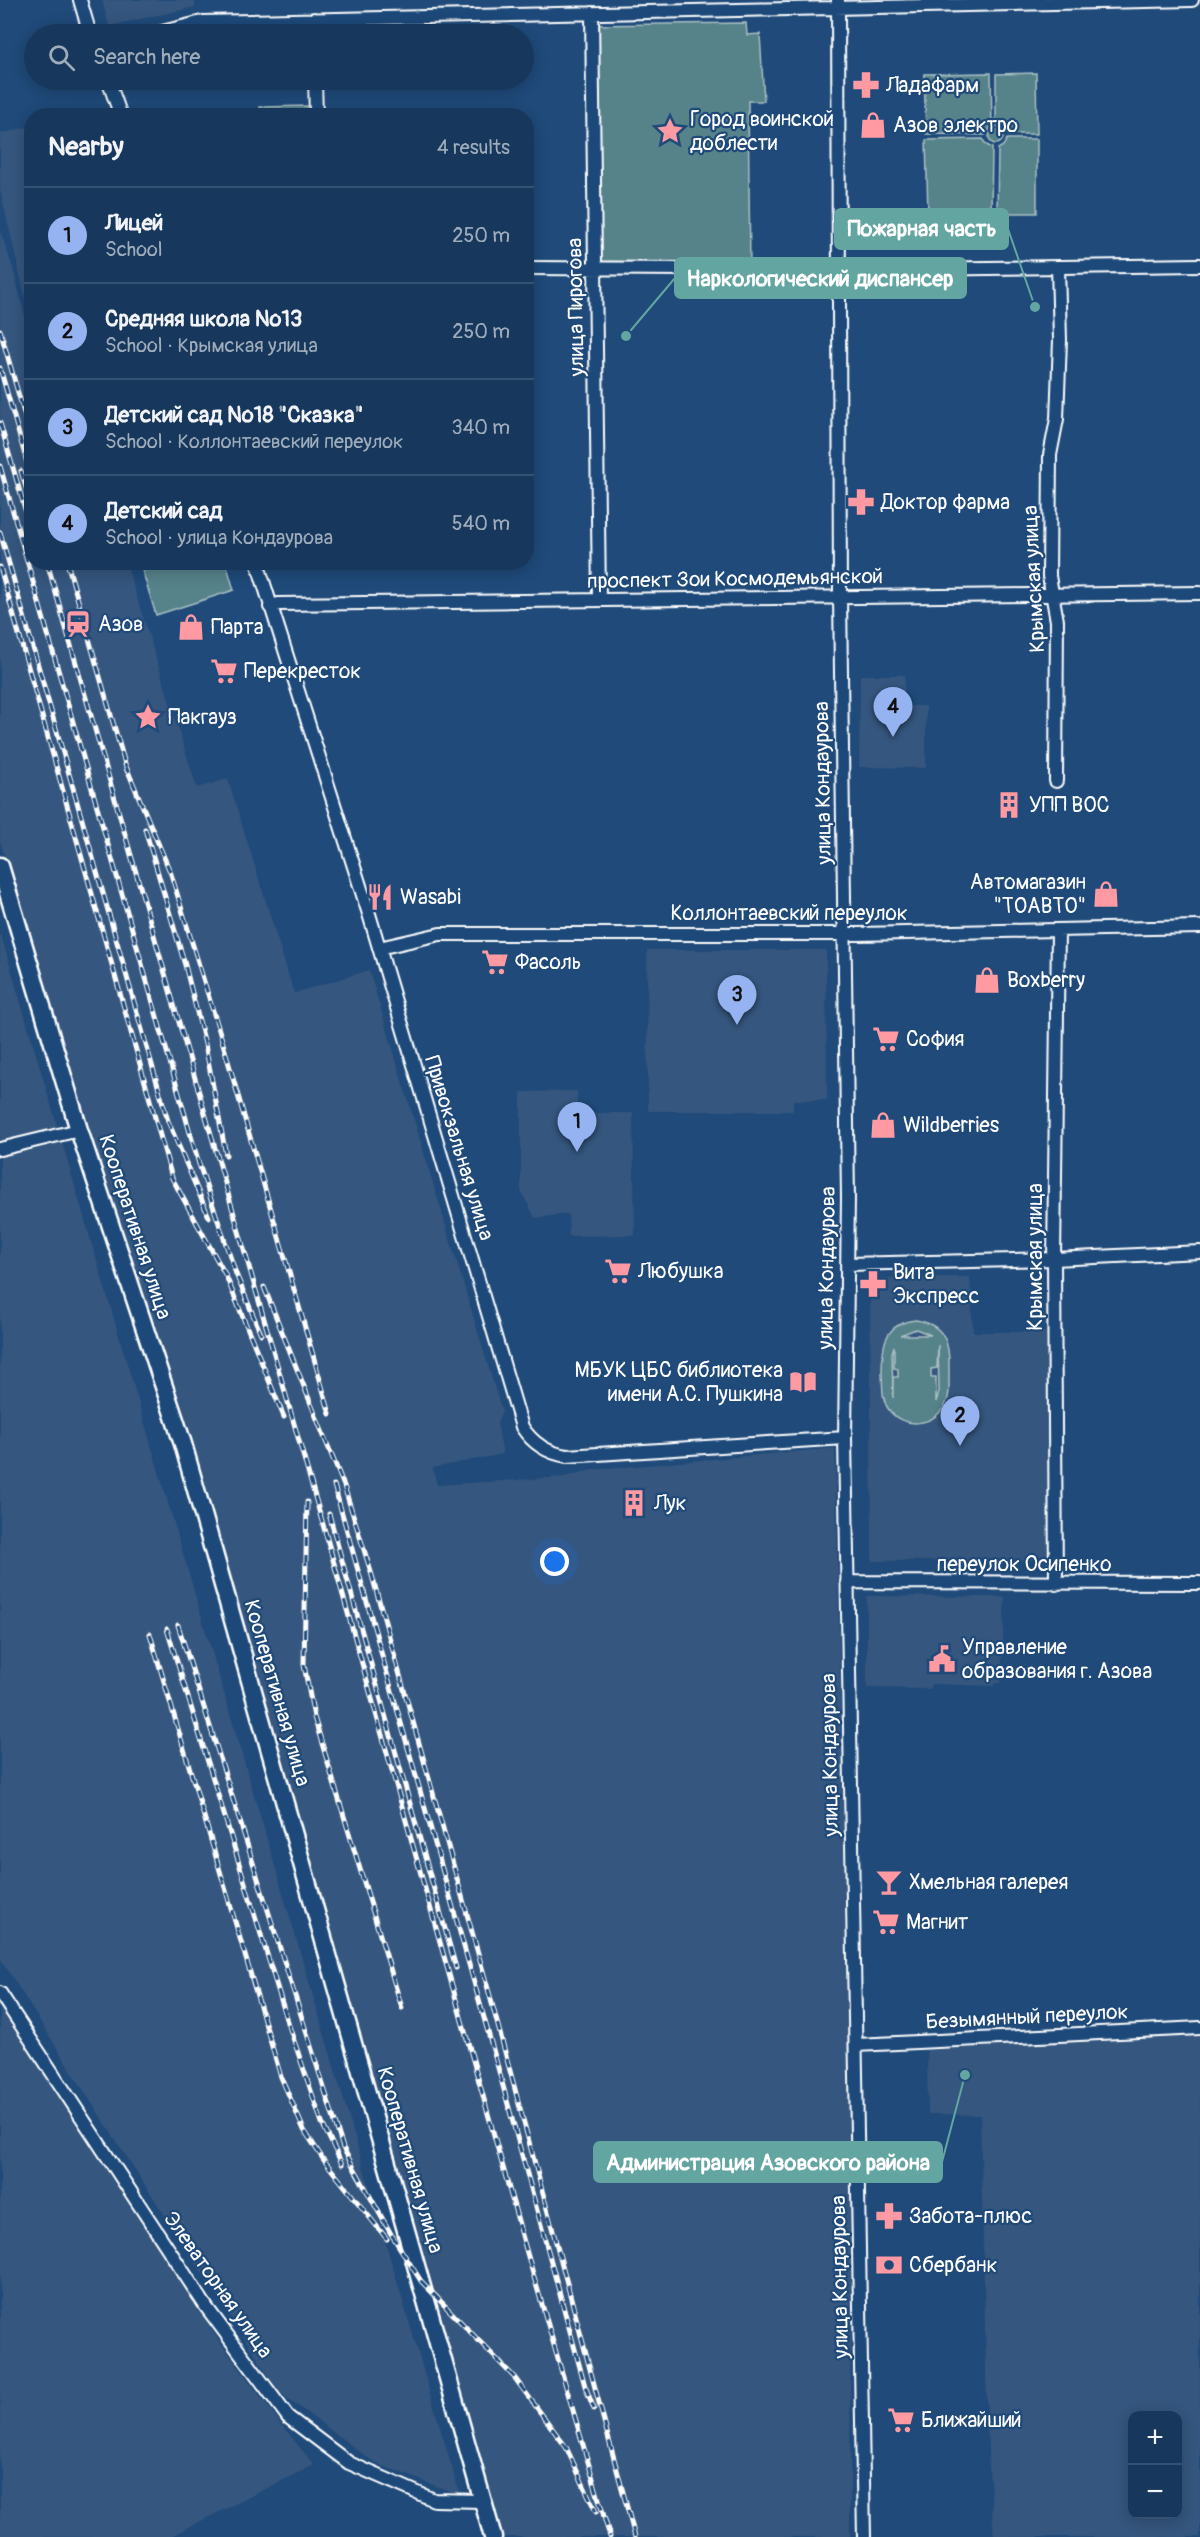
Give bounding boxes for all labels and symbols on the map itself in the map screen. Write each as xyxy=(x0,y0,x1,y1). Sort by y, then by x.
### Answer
pharmacy icon: Ладафарм xyxy=(851,70,881,100)
place label: Ладафарм xyxy=(885,72,979,99)
place label: Город воинской доблести xyxy=(690,106,834,157)
shop icon: Азов электро xyxy=(858,110,888,140)
place label: Азов электро xyxy=(893,112,1018,139)
place icon: Город воинской доблести xyxy=(655,116,685,146)
callout: Пожарная часть xyxy=(835,209,1008,249)
text: Пожарная часть xyxy=(847,215,997,243)
street label: улица Пирогова xyxy=(561,238,591,377)
callout: Наркологический диспансер xyxy=(675,258,966,298)
text: Наркологический диспансер xyxy=(687,265,953,293)
pharmacy icon: Доктор фарма xyxy=(846,487,876,517)
place label: Доктор фарма xyxy=(880,489,1010,516)
street label: Крымская улица xyxy=(1017,505,1051,653)
street label: проспект Зои Космодемьянской xyxy=(587,563,883,595)
station icon: Азов xyxy=(63,609,93,639)
place label: Азов xyxy=(98,611,143,638)
shop icon: Парта xyxy=(176,612,206,642)
place label: Парта xyxy=(211,614,264,641)
supermarket icon: Перекресток xyxy=(209,656,239,686)
place label: Перекресток xyxy=(244,658,361,685)
pin: 4 xyxy=(874,688,912,737)
street label: улица Кондаурова xyxy=(808,701,838,866)
place icon: Пакгауз xyxy=(133,702,163,732)
place label: Пакгауз xyxy=(168,704,237,731)
building icon: УПП ВОС xyxy=(994,790,1024,820)
place label: УПП ВОС xyxy=(1029,792,1110,819)
place label: Автомагазин "ТОАВТО" xyxy=(970,869,1086,920)
shop icon: Автомагазин "ТОАВТО" xyxy=(1091,879,1121,909)
restaurant icon: Wasabi xyxy=(365,882,395,912)
place label: Wasabi xyxy=(400,884,461,911)
street label: Коллонтаевский переулок xyxy=(670,900,908,927)
supermarket icon: Фасоль xyxy=(480,947,510,977)
place label: Фасоль xyxy=(515,949,582,976)
shop icon: Boxberry xyxy=(972,965,1002,995)
place label: Boxberry xyxy=(1007,967,1085,994)
pin: 3 xyxy=(718,976,756,1025)
supermarket icon: София xyxy=(871,1024,901,1054)
place label: София xyxy=(906,1026,964,1053)
street label: Привокзальная улица xyxy=(418,1052,500,1244)
pin: 1 xyxy=(558,1102,596,1152)
shop icon: Wildberries xyxy=(868,1110,898,1140)
place label: Wildberries xyxy=(903,1112,1000,1139)
street label: Кооперативная улица xyxy=(92,1131,178,1323)
street label: Крымская улица xyxy=(1022,1183,1049,1331)
street label: улица Кондаурова xyxy=(812,1186,842,1351)
supermarket icon: Любушка xyxy=(603,1256,633,1286)
place label: Любушка xyxy=(637,1258,723,1285)
place label: Вита Экспресс xyxy=(893,1259,979,1310)
pharmacy icon: Вита Экспресс xyxy=(858,1269,888,1299)
place label: МБУК ЦБС библиотека имени А.С. Пушкина xyxy=(574,1357,783,1408)
library icon: МБУК ЦБС библиотека имени А.С. Пушкина xyxy=(788,1367,818,1397)
pin: 2 xyxy=(940,1396,980,1446)
building icon: Лук xyxy=(619,1488,649,1518)
place label: Лук xyxy=(653,1490,687,1517)
your location xyxy=(540,1547,569,1576)
street label: переулок Осипенко xyxy=(937,1551,1111,1578)
street label: Кооперативная улица xyxy=(237,1597,317,1789)
place label: Управление образования г. Азова xyxy=(962,1634,1152,1685)
public building icon: Управление образования г. Азова xyxy=(927,1644,957,1674)
street label: улица Кондаурова xyxy=(815,1673,845,1838)
bar icon: Хмельная галерея xyxy=(874,1867,904,1897)
place label: Хмельная галерея xyxy=(909,1869,1068,1896)
supermarket icon: Магнит xyxy=(871,1907,901,1937)
place label: Магнит xyxy=(906,1909,969,1936)
street label: Безымянный переулок xyxy=(925,1998,1129,2036)
street label: Кооперативная улица xyxy=(370,2064,450,2256)
callout: Администрация Азовского района xyxy=(594,2142,942,2182)
text: Администрация Азовского района xyxy=(606,2149,930,2177)
street label: улица Кондаурова xyxy=(825,2195,855,2360)
pharmacy icon: Забота-плюс xyxy=(874,2201,904,2231)
place label: Забота-плюс xyxy=(909,2203,1032,2230)
street label: Элеваторная улица xyxy=(157,2206,279,2364)
bank icon: Сбербанк xyxy=(874,2250,904,2280)
place label: Сбербанк xyxy=(909,2252,998,2279)
supermarket icon: Ближайший xyxy=(886,2405,916,2435)
place label: Ближайший xyxy=(921,2407,1022,2434)

